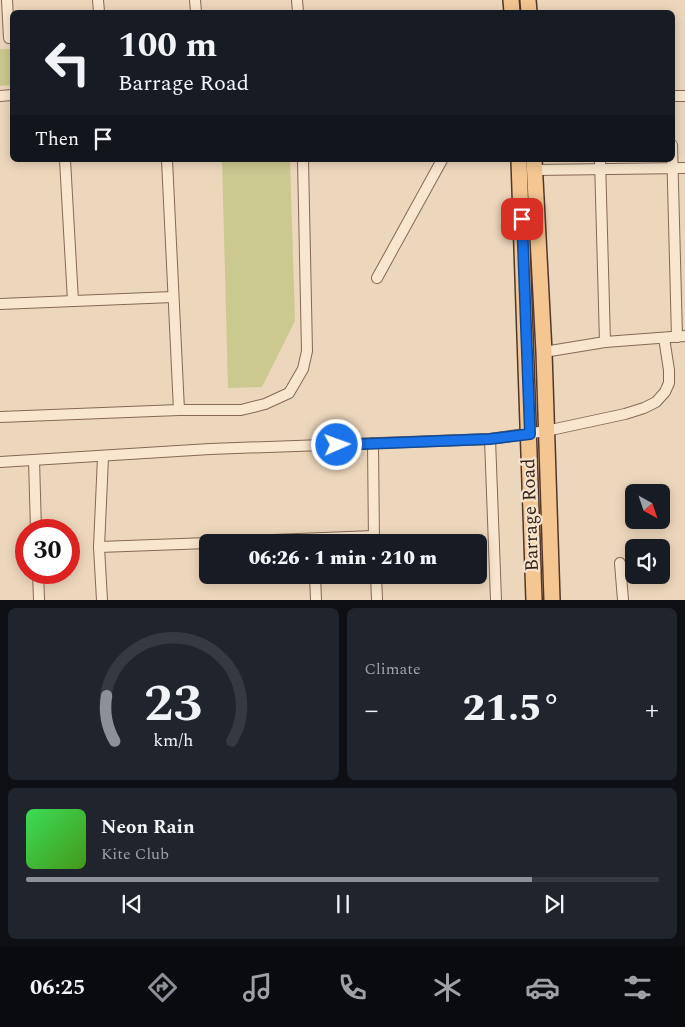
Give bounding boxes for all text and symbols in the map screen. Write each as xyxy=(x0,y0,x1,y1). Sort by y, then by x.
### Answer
text: 100 m xyxy=(118,19,217,72)
icon: left xyxy=(35,30,100,95)
text: Barrage Road xyxy=(118,67,249,100)
text: Then xyxy=(35,125,79,154)
icon: arrive xyxy=(89,125,117,153)
pin xyxy=(501,198,543,240)
icon: arrive xyxy=(508,205,536,233)
position arrow xyxy=(310,418,362,470)
street label: Barrage Road xyxy=(514,458,547,572)
north arrow xyxy=(625,484,670,529)
map controls xyxy=(625,484,670,584)
speed limit sign: 30 xyxy=(15,519,80,584)
button: sound xyxy=(625,539,670,584)
text: 06:26 · 1 min · 210 m xyxy=(249,544,437,573)
text: Climate xyxy=(365,657,421,681)
text: 23 xyxy=(144,665,202,744)
text: 21.5° xyxy=(463,680,561,738)
text: − xyxy=(365,689,379,732)
text: + xyxy=(645,689,659,732)
text: km/h xyxy=(153,727,193,754)
text: Neon Rain xyxy=(101,813,195,842)
text: Kite Club xyxy=(101,842,169,866)
icon: previous xyxy=(118,890,146,918)
icon: pause xyxy=(329,890,357,918)
icon: next xyxy=(540,890,568,918)
icon: directions xyxy=(145,970,180,1005)
icon: music xyxy=(240,970,275,1005)
icon: phone xyxy=(335,970,370,1005)
icon: climate xyxy=(430,970,465,1005)
icon: car xyxy=(525,970,560,1005)
icon: filters xyxy=(620,970,655,1005)
text: 06:25 xyxy=(30,971,85,1004)

